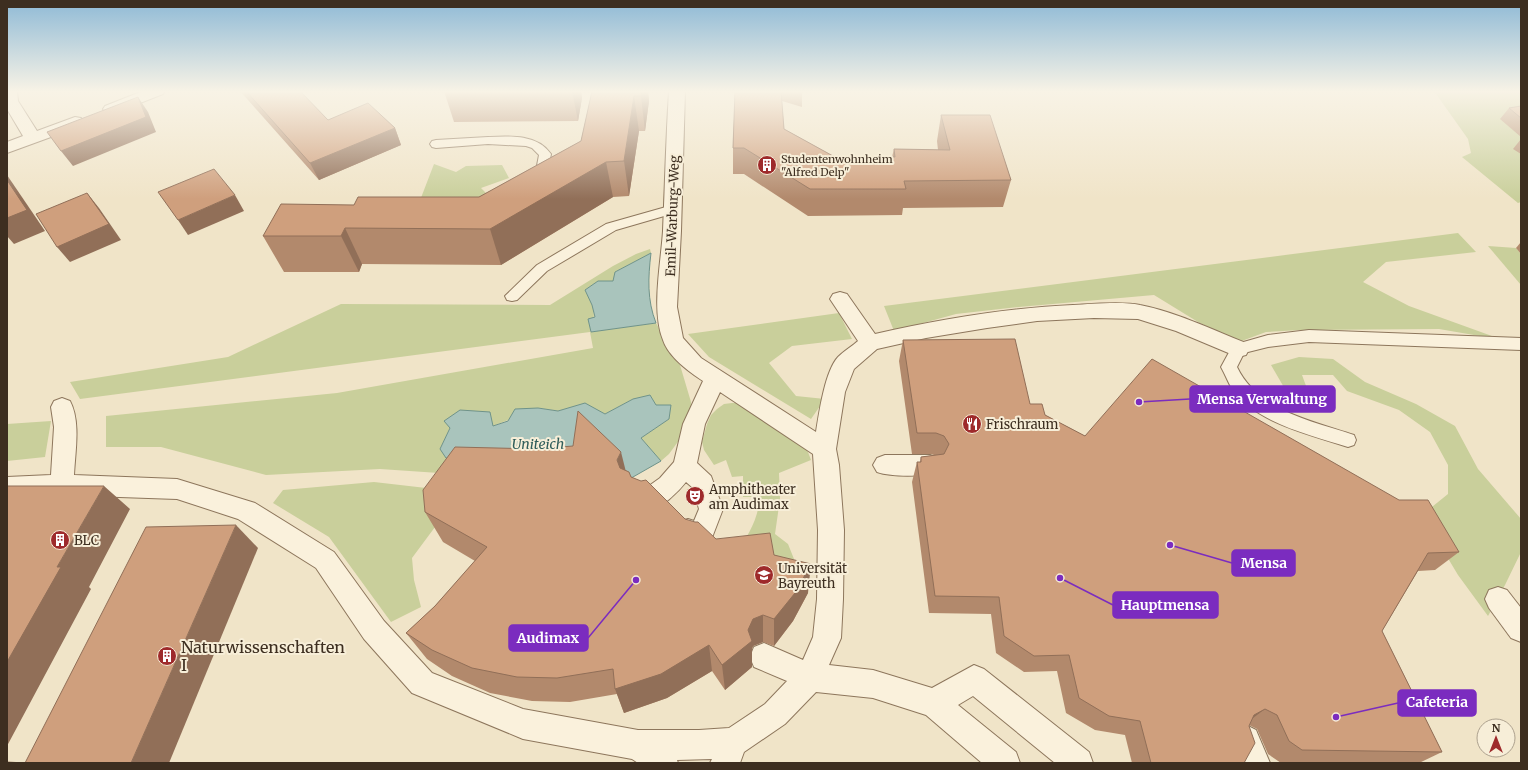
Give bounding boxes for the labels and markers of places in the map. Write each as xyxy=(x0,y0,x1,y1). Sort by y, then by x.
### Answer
place label: Studentenwohnheim "Alfred Delp" xyxy=(781,152,893,179)
building icon: Studentenwohnheim "Alfred Delp" xyxy=(756,154,778,176)
callout: Mensa Verwaltung xyxy=(1190,386,1335,412)
restaurant icon: Frischraum xyxy=(961,413,983,435)
place label: Frischraum xyxy=(986,416,1059,433)
place label: Amphitheater am Audimax xyxy=(708,481,796,513)
theatre icon: Amphitheater am Audimax xyxy=(684,485,706,507)
building icon: BLC xyxy=(49,529,71,551)
place label: BLC xyxy=(74,532,99,549)
callout: Mensa xyxy=(1232,550,1295,576)
place label: Universität Bayreuth xyxy=(778,560,847,592)
school or university icon: Universität Bayreuth xyxy=(753,564,775,586)
callout: Hauptmensa xyxy=(1113,592,1218,618)
callout: Audimax xyxy=(509,625,588,651)
place label: Naturwissenschaften I xyxy=(181,637,345,675)
building icon: Naturwissenschaften I xyxy=(156,645,178,667)
callout: Cafeteria xyxy=(1398,690,1476,716)

